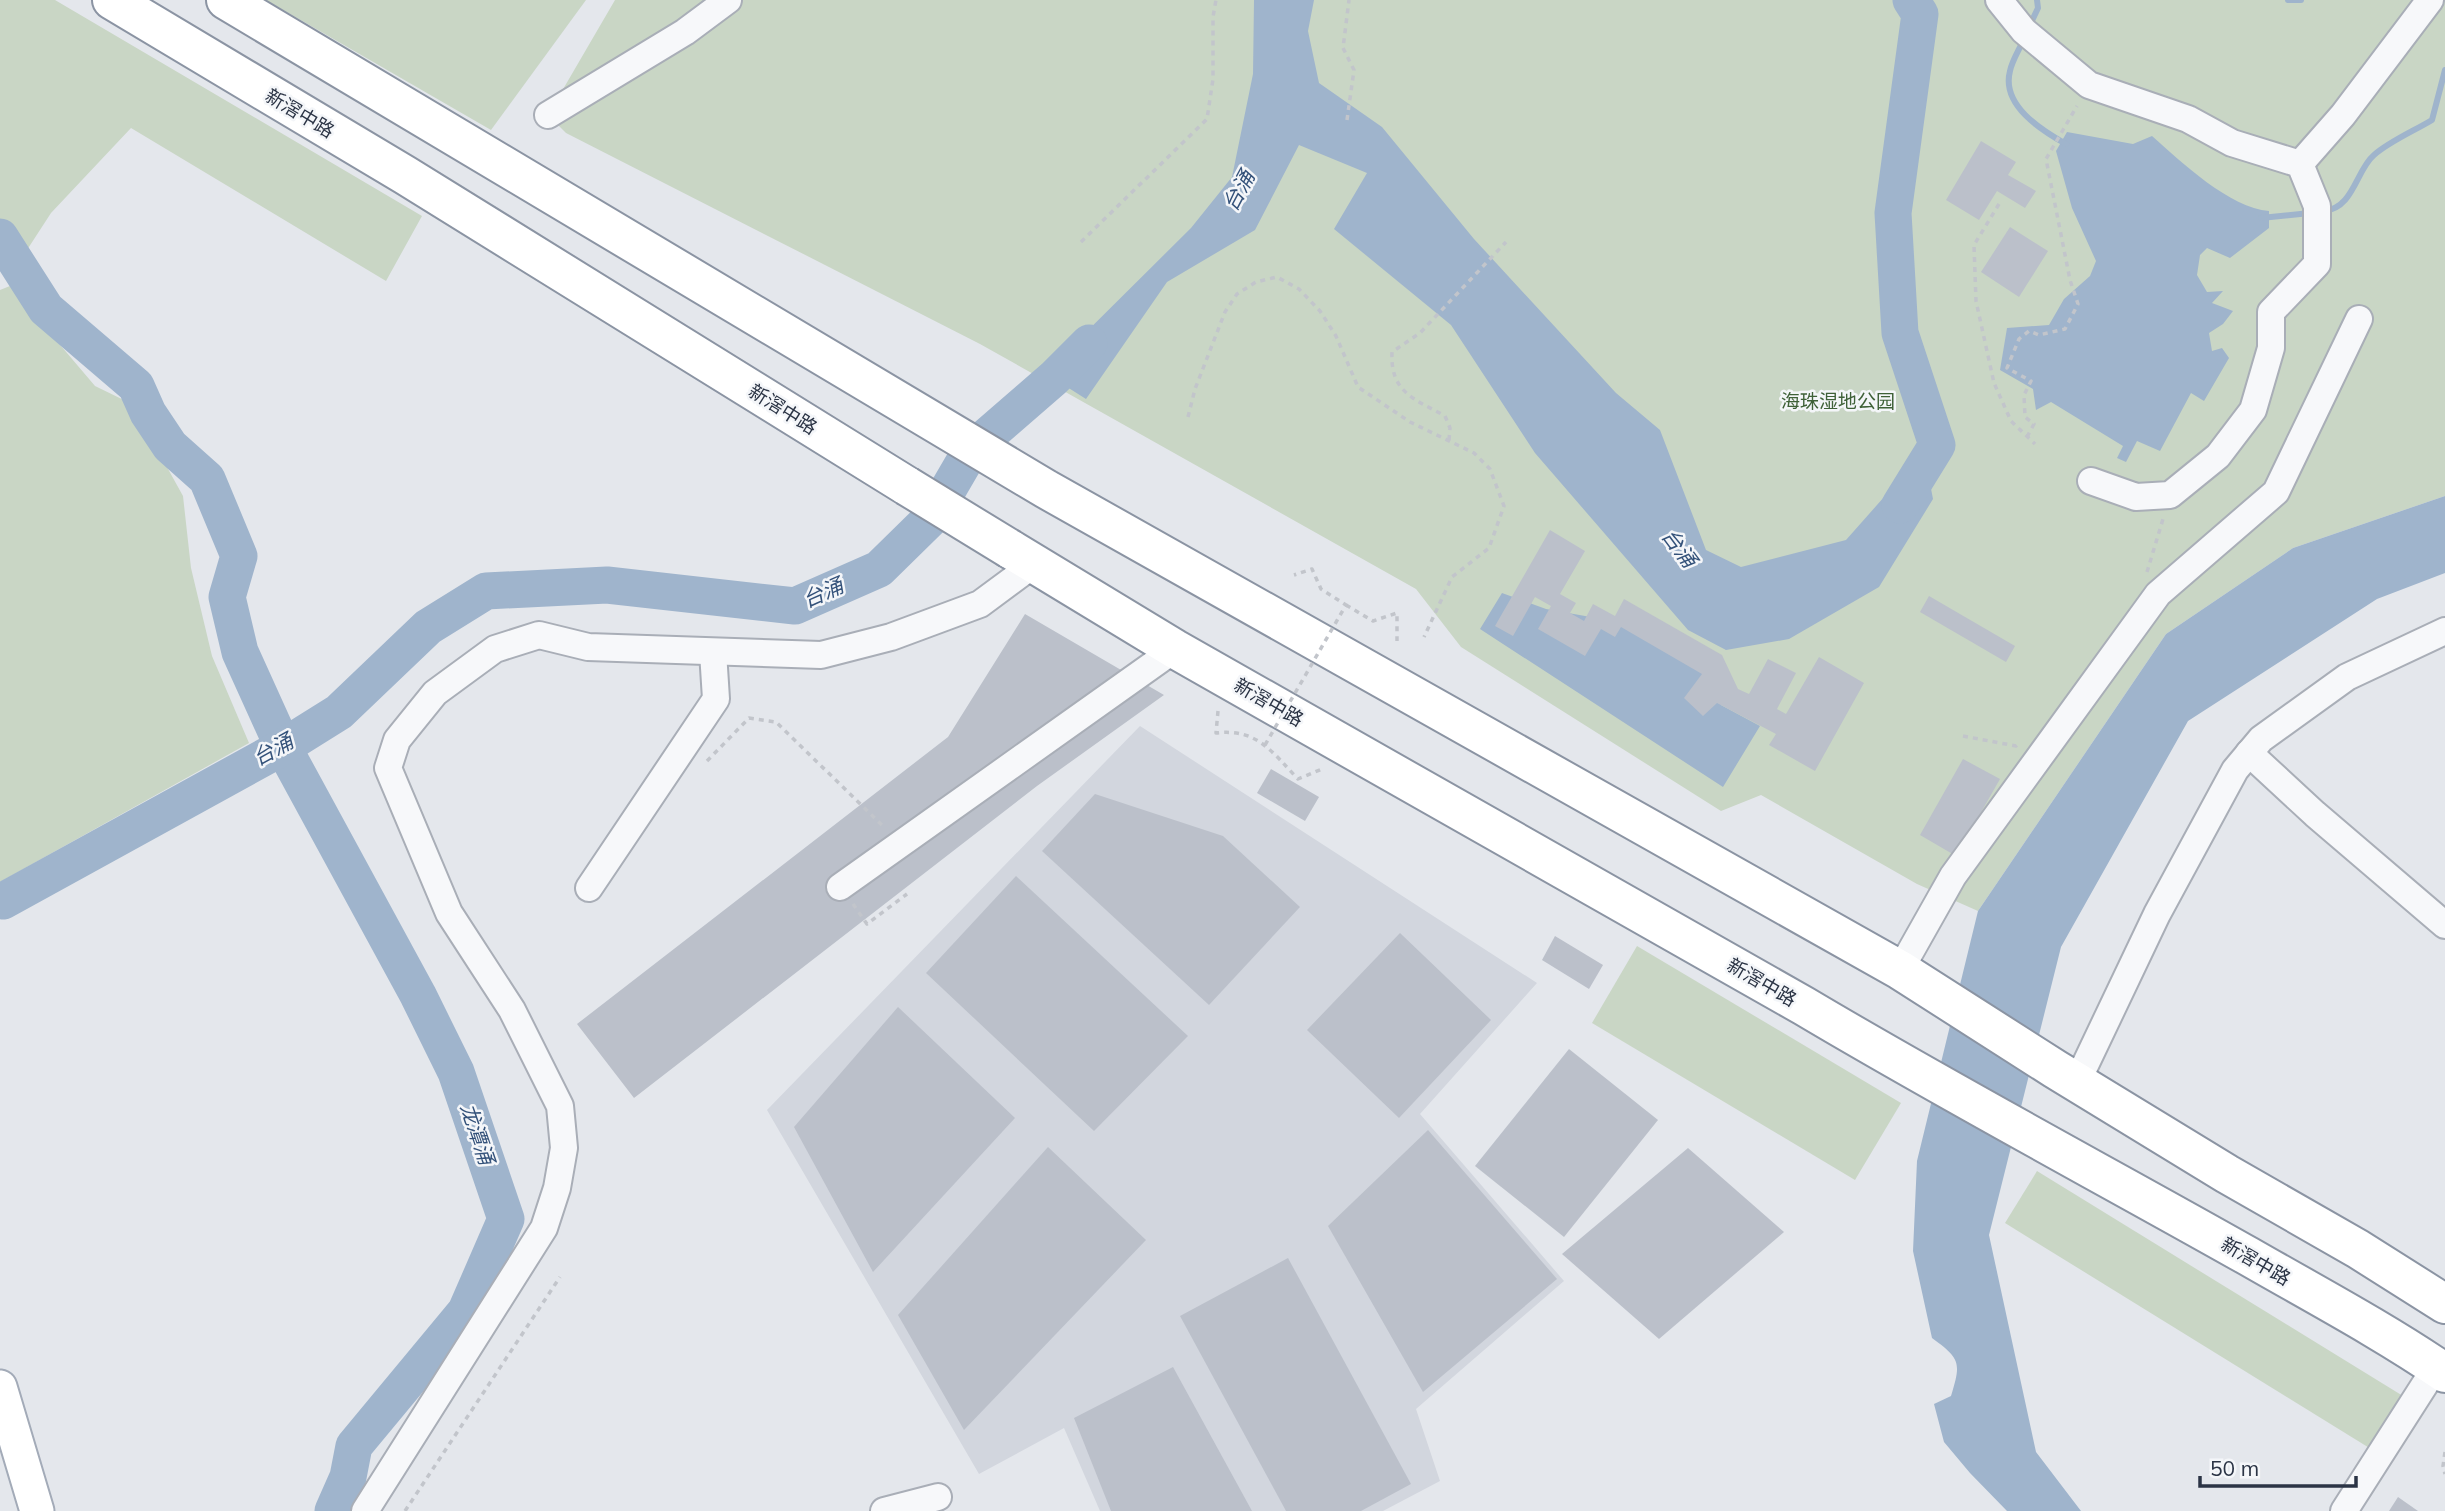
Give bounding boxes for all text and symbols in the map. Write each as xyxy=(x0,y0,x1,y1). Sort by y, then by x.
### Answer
street label: 新滘中路 xyxy=(261,83,339,143)
water label: 台涌 xyxy=(1217,164,1260,215)
street label: 新滘中路 xyxy=(744,379,822,439)
park label: 海珠湿地公园 xyxy=(1781,389,1895,413)
water label: 台涌 xyxy=(1657,523,1704,574)
water label: 台涌 xyxy=(798,571,849,613)
street label: 新滘中路 xyxy=(1230,673,1308,731)
water label: 台涌 xyxy=(248,727,299,771)
street label: 新滘中路 xyxy=(1723,953,1801,1011)
water label: 龙潭涌 xyxy=(455,1100,501,1170)
street label: 新滘中路 xyxy=(2217,1232,2295,1290)
scale bar xyxy=(2200,1444,2356,1488)
text: 50 m xyxy=(2210,1455,2259,1481)

